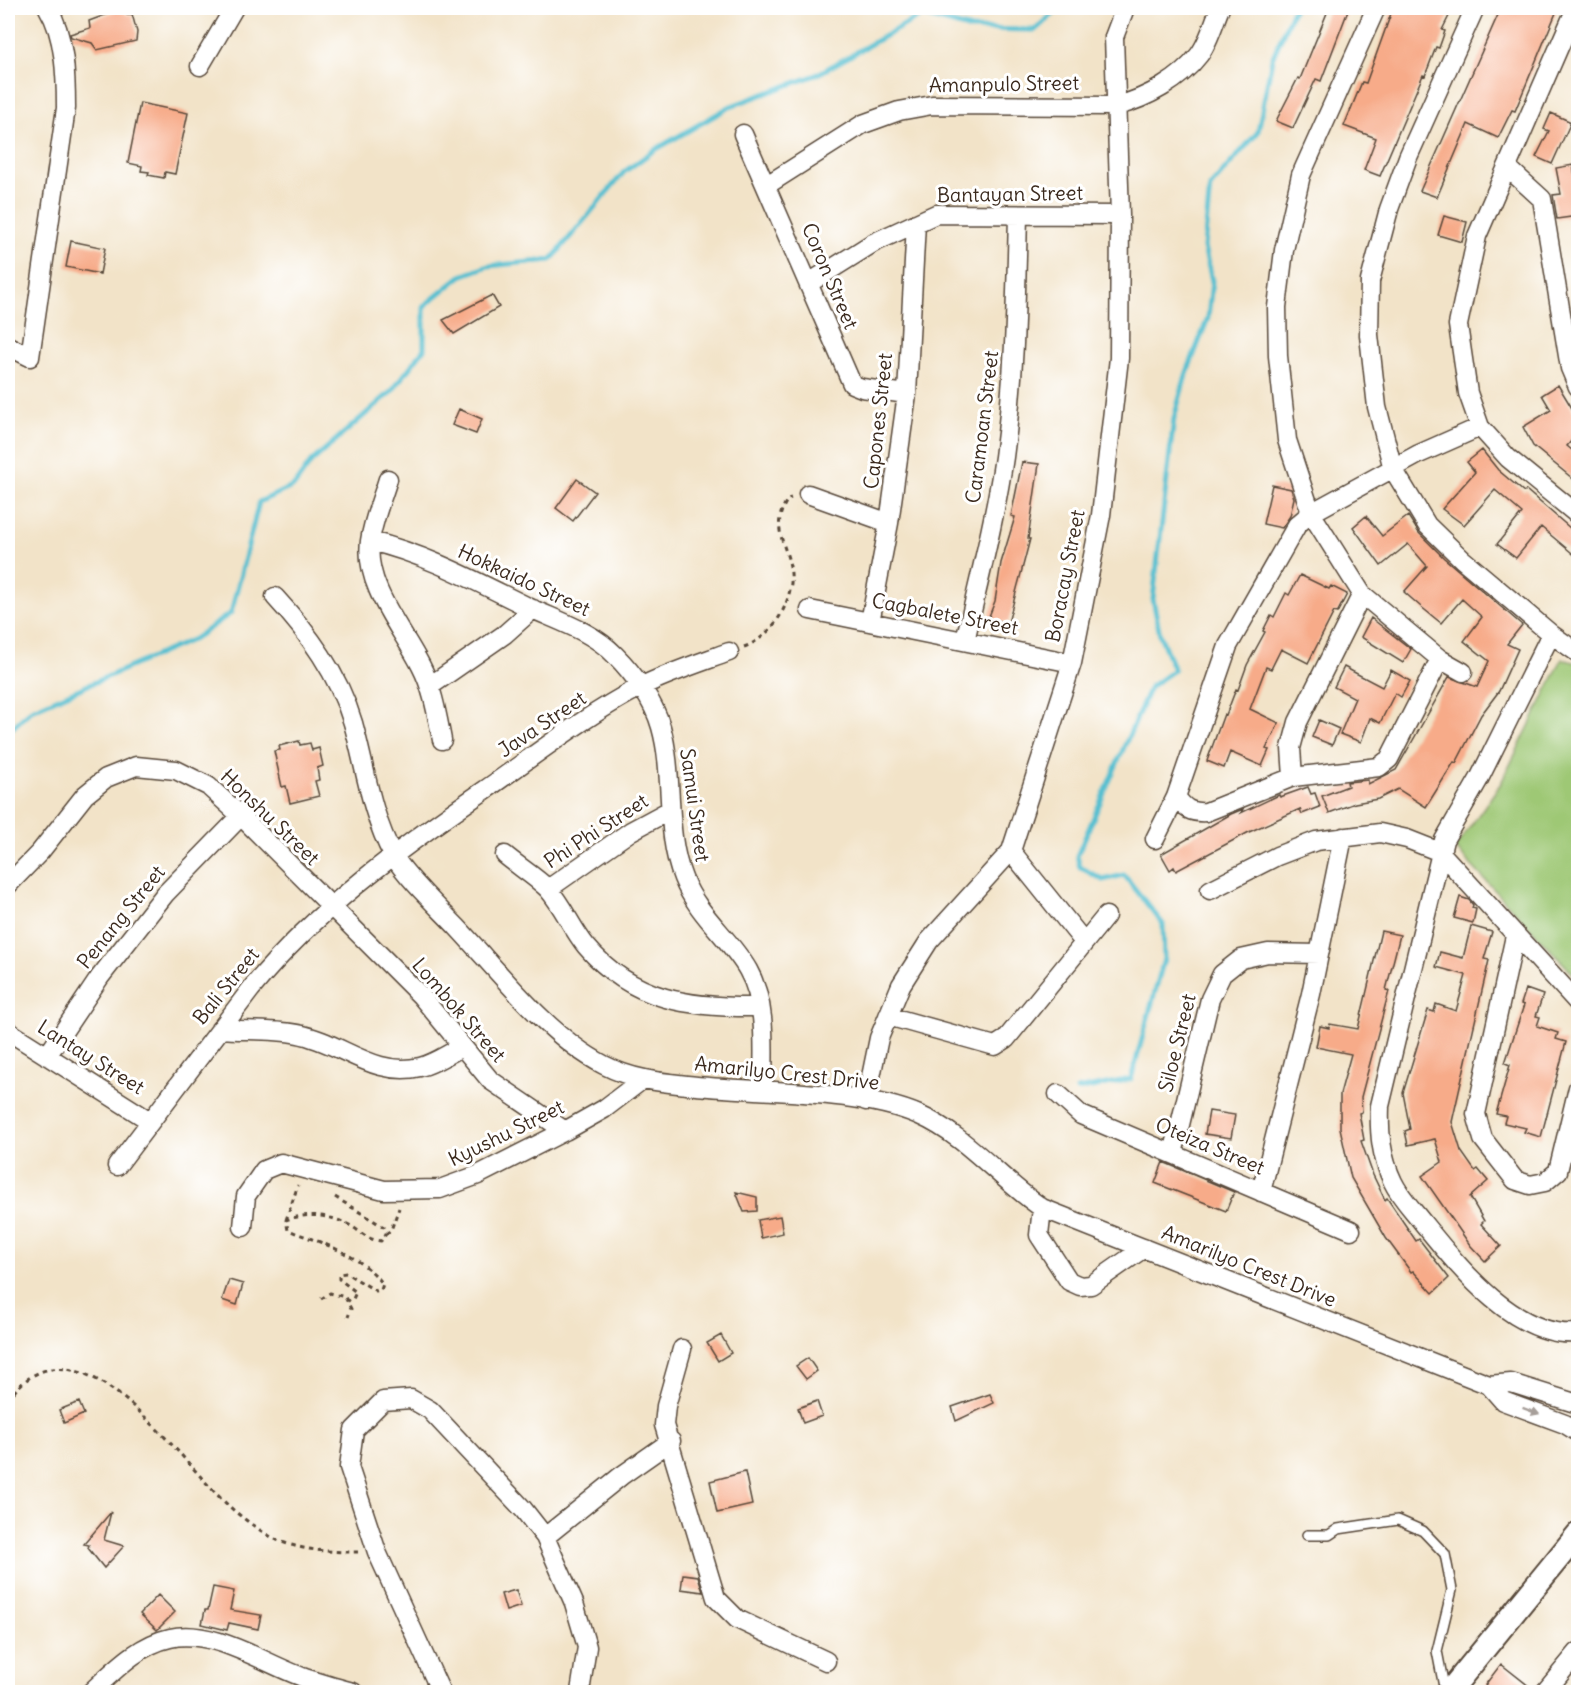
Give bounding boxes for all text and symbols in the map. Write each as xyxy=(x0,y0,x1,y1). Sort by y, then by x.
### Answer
street label: Amanpulo Street xyxy=(929,70,1080,97)
street label: Bantayan Street xyxy=(937,180,1084,207)
street label: Coron Street xyxy=(797,219,864,333)
street label: Caramoan Street xyxy=(960,349,1003,505)
street label: Capones Street xyxy=(858,351,897,490)
street label: Boracay Street xyxy=(1039,507,1090,644)
street label: Hokkaido Street xyxy=(454,538,594,621)
street label: Cagbalete Street xyxy=(870,587,1021,640)
street label: Java Street xyxy=(493,685,591,762)
street label: Samui Street xyxy=(675,747,716,864)
street label: Honshu Street xyxy=(216,763,325,870)
street label: Phi Phi Street xyxy=(539,788,653,873)
street label: Penang Street xyxy=(71,860,170,973)
street label: Bali Street xyxy=(187,942,264,1029)
street label: Lombok Street xyxy=(407,952,512,1067)
street label: Siloe Street xyxy=(1152,991,1201,1095)
street label: Lantay Street xyxy=(33,1014,149,1099)
street label: Amarilyo Crest Drive xyxy=(693,1050,881,1095)
street label: Kyushu Street xyxy=(444,1094,568,1171)
street label: Oteiza Street xyxy=(1152,1111,1269,1180)
street label: Amarilyo Crest Drive xyxy=(1158,1219,1340,1312)
one-way arrow xyxy=(1522,1407,1540,1417)

